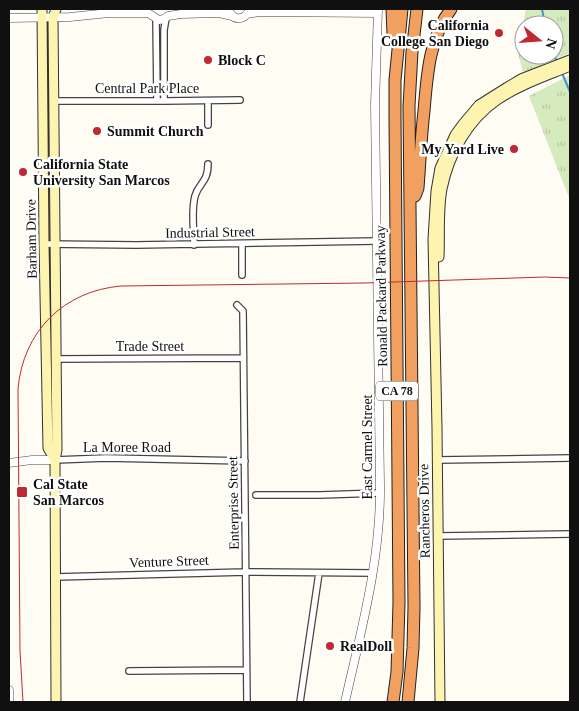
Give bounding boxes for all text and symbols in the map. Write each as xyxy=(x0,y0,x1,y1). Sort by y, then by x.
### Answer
north arrow xyxy=(514,15,564,65)
place label: California College San Diego xyxy=(381,18,489,49)
marker: California College San Diego xyxy=(493,27,505,39)
text: N xyxy=(542,37,560,51)
place label: Block C xyxy=(218,53,266,68)
marker: Block C xyxy=(202,54,214,66)
street label: Central Park Place xyxy=(95,81,199,96)
place label: Summit Church xyxy=(107,124,204,139)
marker: Summit Church xyxy=(91,125,103,137)
place label: My Yard Live xyxy=(421,142,504,157)
marker: My Yard Live xyxy=(508,143,520,155)
place label: California State University San Marcos xyxy=(33,157,170,188)
marker: California State University San Marcos xyxy=(17,166,29,178)
street label: Barham Drive xyxy=(23,199,40,279)
street label: Industrial Street xyxy=(165,224,255,241)
street label: Ronald Packard Parkway xyxy=(373,225,390,367)
street label: Trade Street xyxy=(116,339,184,354)
road number: CA 78 xyxy=(376,382,418,401)
street label: East Carmel Street xyxy=(360,394,375,499)
street label: La Moree Road xyxy=(83,440,171,455)
street label: Enterprise Street xyxy=(225,456,242,550)
street label: Rancheros Drive xyxy=(416,464,433,558)
place label: Cal State San Marcos xyxy=(33,477,104,508)
marker: Cal State San Marcos xyxy=(15,485,29,499)
street label: Venture Street xyxy=(129,553,209,570)
place label: RealDoll xyxy=(340,639,392,654)
marker: RealDoll xyxy=(324,640,336,652)

